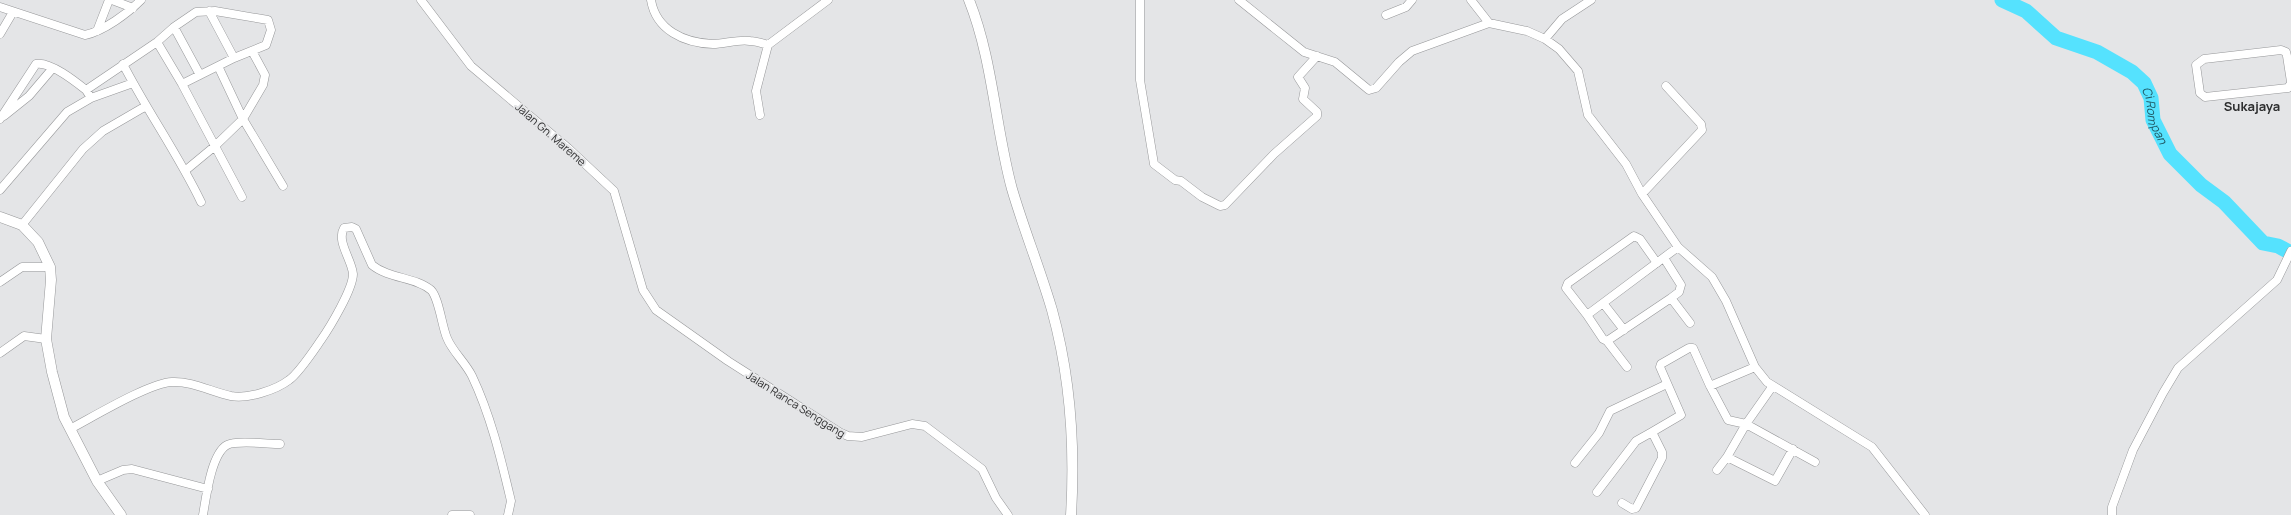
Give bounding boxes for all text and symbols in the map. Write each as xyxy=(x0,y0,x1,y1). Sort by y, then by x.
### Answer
water label: Ci Rompan xyxy=(2138,84,2172,147)
district label: Sukajaya xyxy=(2224,97,2280,115)
street label: Jalan Gn. Mareme xyxy=(512,99,590,169)
street label: Jalan Ranca Senggang xyxy=(744,367,848,441)

